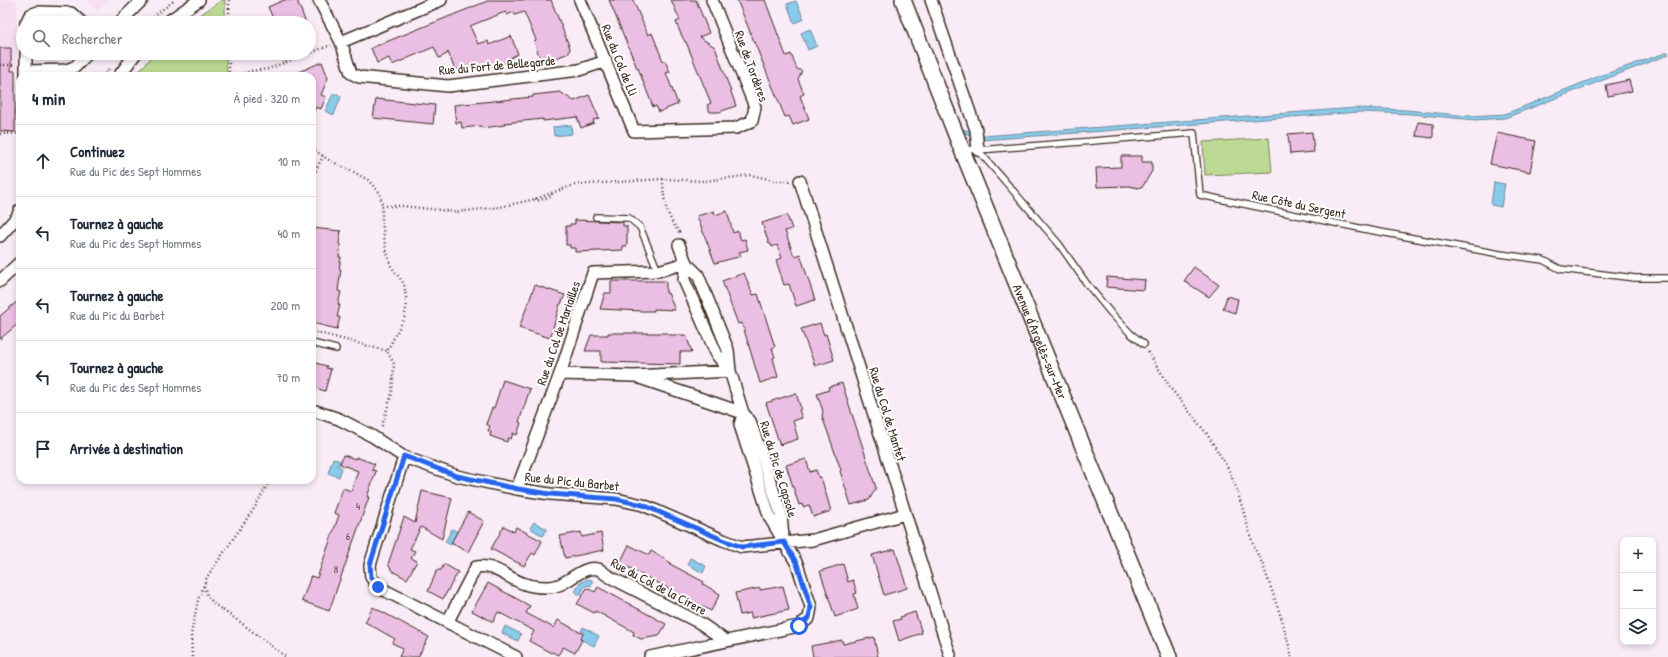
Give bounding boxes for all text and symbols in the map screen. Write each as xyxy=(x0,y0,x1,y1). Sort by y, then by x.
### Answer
search box xyxy=(16,16,316,60)
street label: Rue du Col de Lli xyxy=(597,21,643,99)
icon: search xyxy=(30,27,52,49)
text: Rechercher xyxy=(62,28,123,49)
street label: Rue de Tordères xyxy=(731,28,773,104)
street label: Rue du Fort de Bellegarde xyxy=(438,51,556,79)
text: 4 min xyxy=(32,87,65,110)
text: À pied · 320 m xyxy=(234,89,300,107)
text: Continuez xyxy=(70,141,125,162)
icon: ahead xyxy=(32,150,54,172)
text: 10 m xyxy=(278,152,300,170)
text: Rue du Pic des Sept Hommes xyxy=(70,162,201,180)
street label: Rue Côte du Sergent xyxy=(1251,185,1348,223)
text: Tournez à gauche xyxy=(70,213,163,234)
icon: left xyxy=(32,222,54,244)
text: 40 m xyxy=(277,224,300,242)
text: Rue du Pic des Sept Hommes xyxy=(70,234,201,252)
street label: Rue du Col de Mariailles xyxy=(532,278,584,388)
street label: Avenue d'Argelès-sur-Mer xyxy=(1009,281,1072,402)
text: Tournez à gauche xyxy=(70,285,163,306)
icon: left xyxy=(32,294,54,316)
text: 200 m xyxy=(270,296,300,314)
text: Rue du Pic du Barbet xyxy=(70,306,165,324)
text: Tournez à gauche xyxy=(70,357,163,378)
street label: Rue du Col de Mantet xyxy=(865,365,911,464)
icon: left xyxy=(32,366,54,388)
text: 70 m xyxy=(276,368,300,386)
text: Rue du Pic des Sept Hommes xyxy=(70,378,201,396)
street label: Rue du Pic de Capsole xyxy=(756,419,802,519)
icon: arrive xyxy=(32,438,54,460)
text: Arrivée à destination xyxy=(70,438,183,459)
street label: Rue du Pic du Barbet xyxy=(524,467,621,495)
house number: 4 xyxy=(356,499,360,513)
house number: 6 xyxy=(346,529,351,543)
map controls xyxy=(1620,537,1656,645)
button: + xyxy=(1620,537,1656,573)
street label: Rue du Col de la Cirere xyxy=(608,553,710,619)
house number: 8 xyxy=(334,562,339,576)
button: − xyxy=(1620,573,1656,609)
route end xyxy=(369,578,387,596)
button: layers xyxy=(1620,609,1656,645)
route start xyxy=(790,617,808,635)

